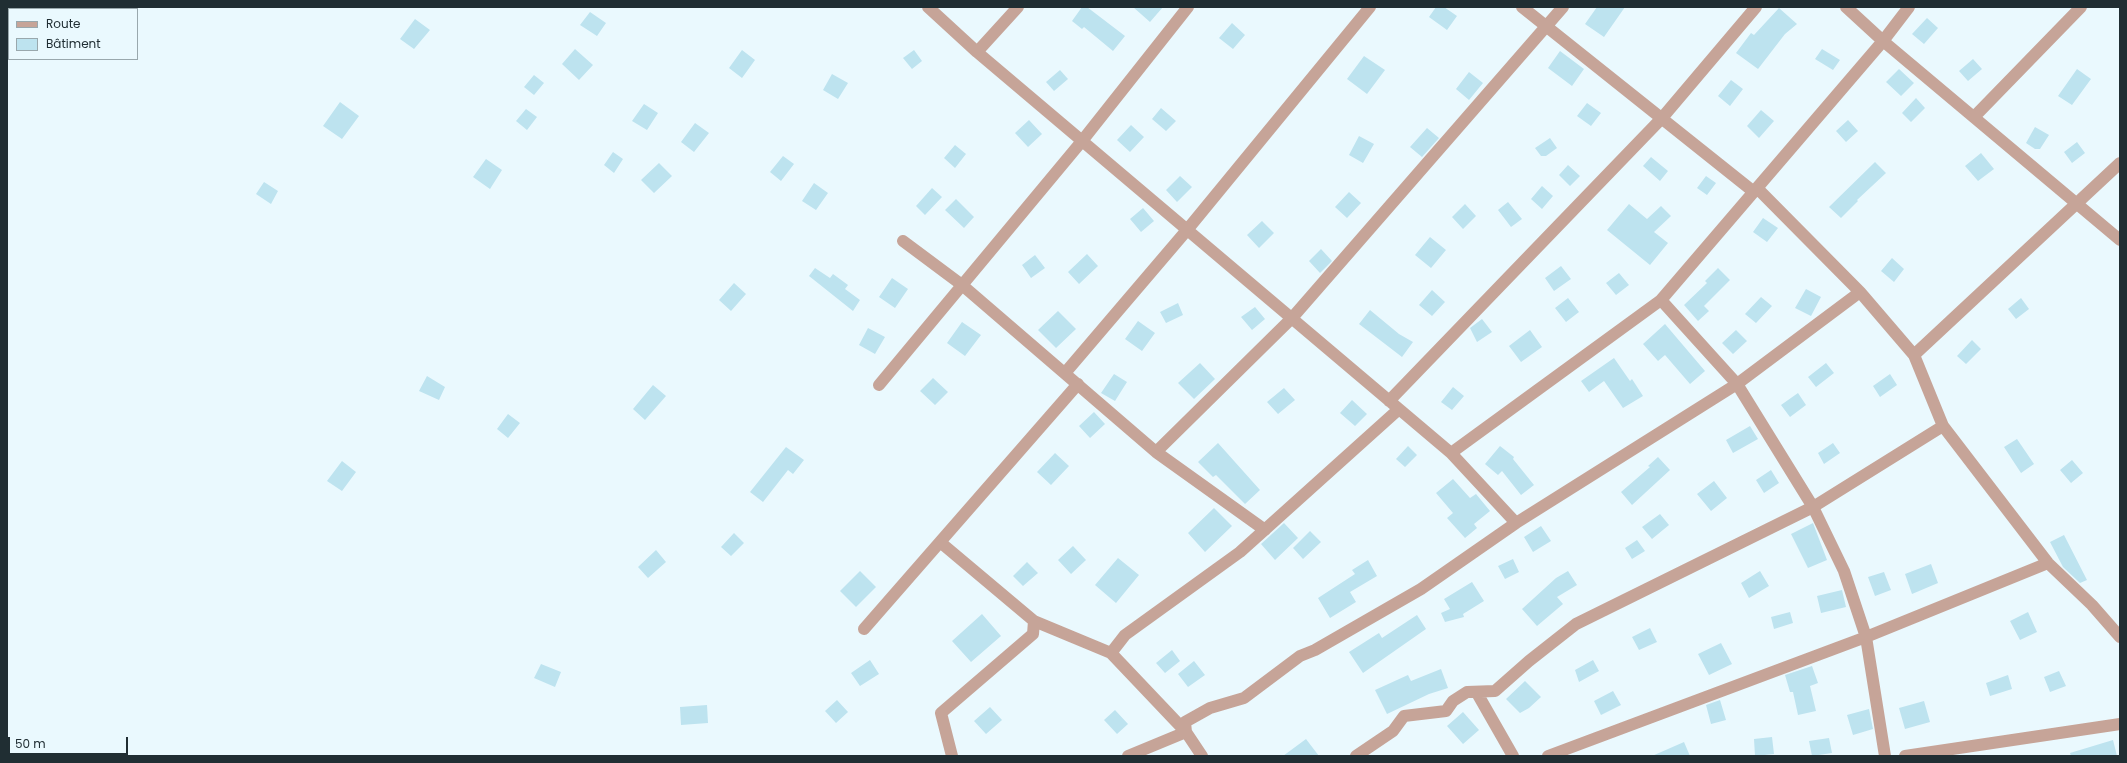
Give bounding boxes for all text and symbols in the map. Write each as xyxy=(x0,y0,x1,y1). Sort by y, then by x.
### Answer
legend xyxy=(8,8,138,60)
text: Route xyxy=(46,15,80,32)
text: Bâtiment xyxy=(46,35,101,52)
scale bar xyxy=(10,729,130,755)
text: 50 m xyxy=(15,735,46,752)

